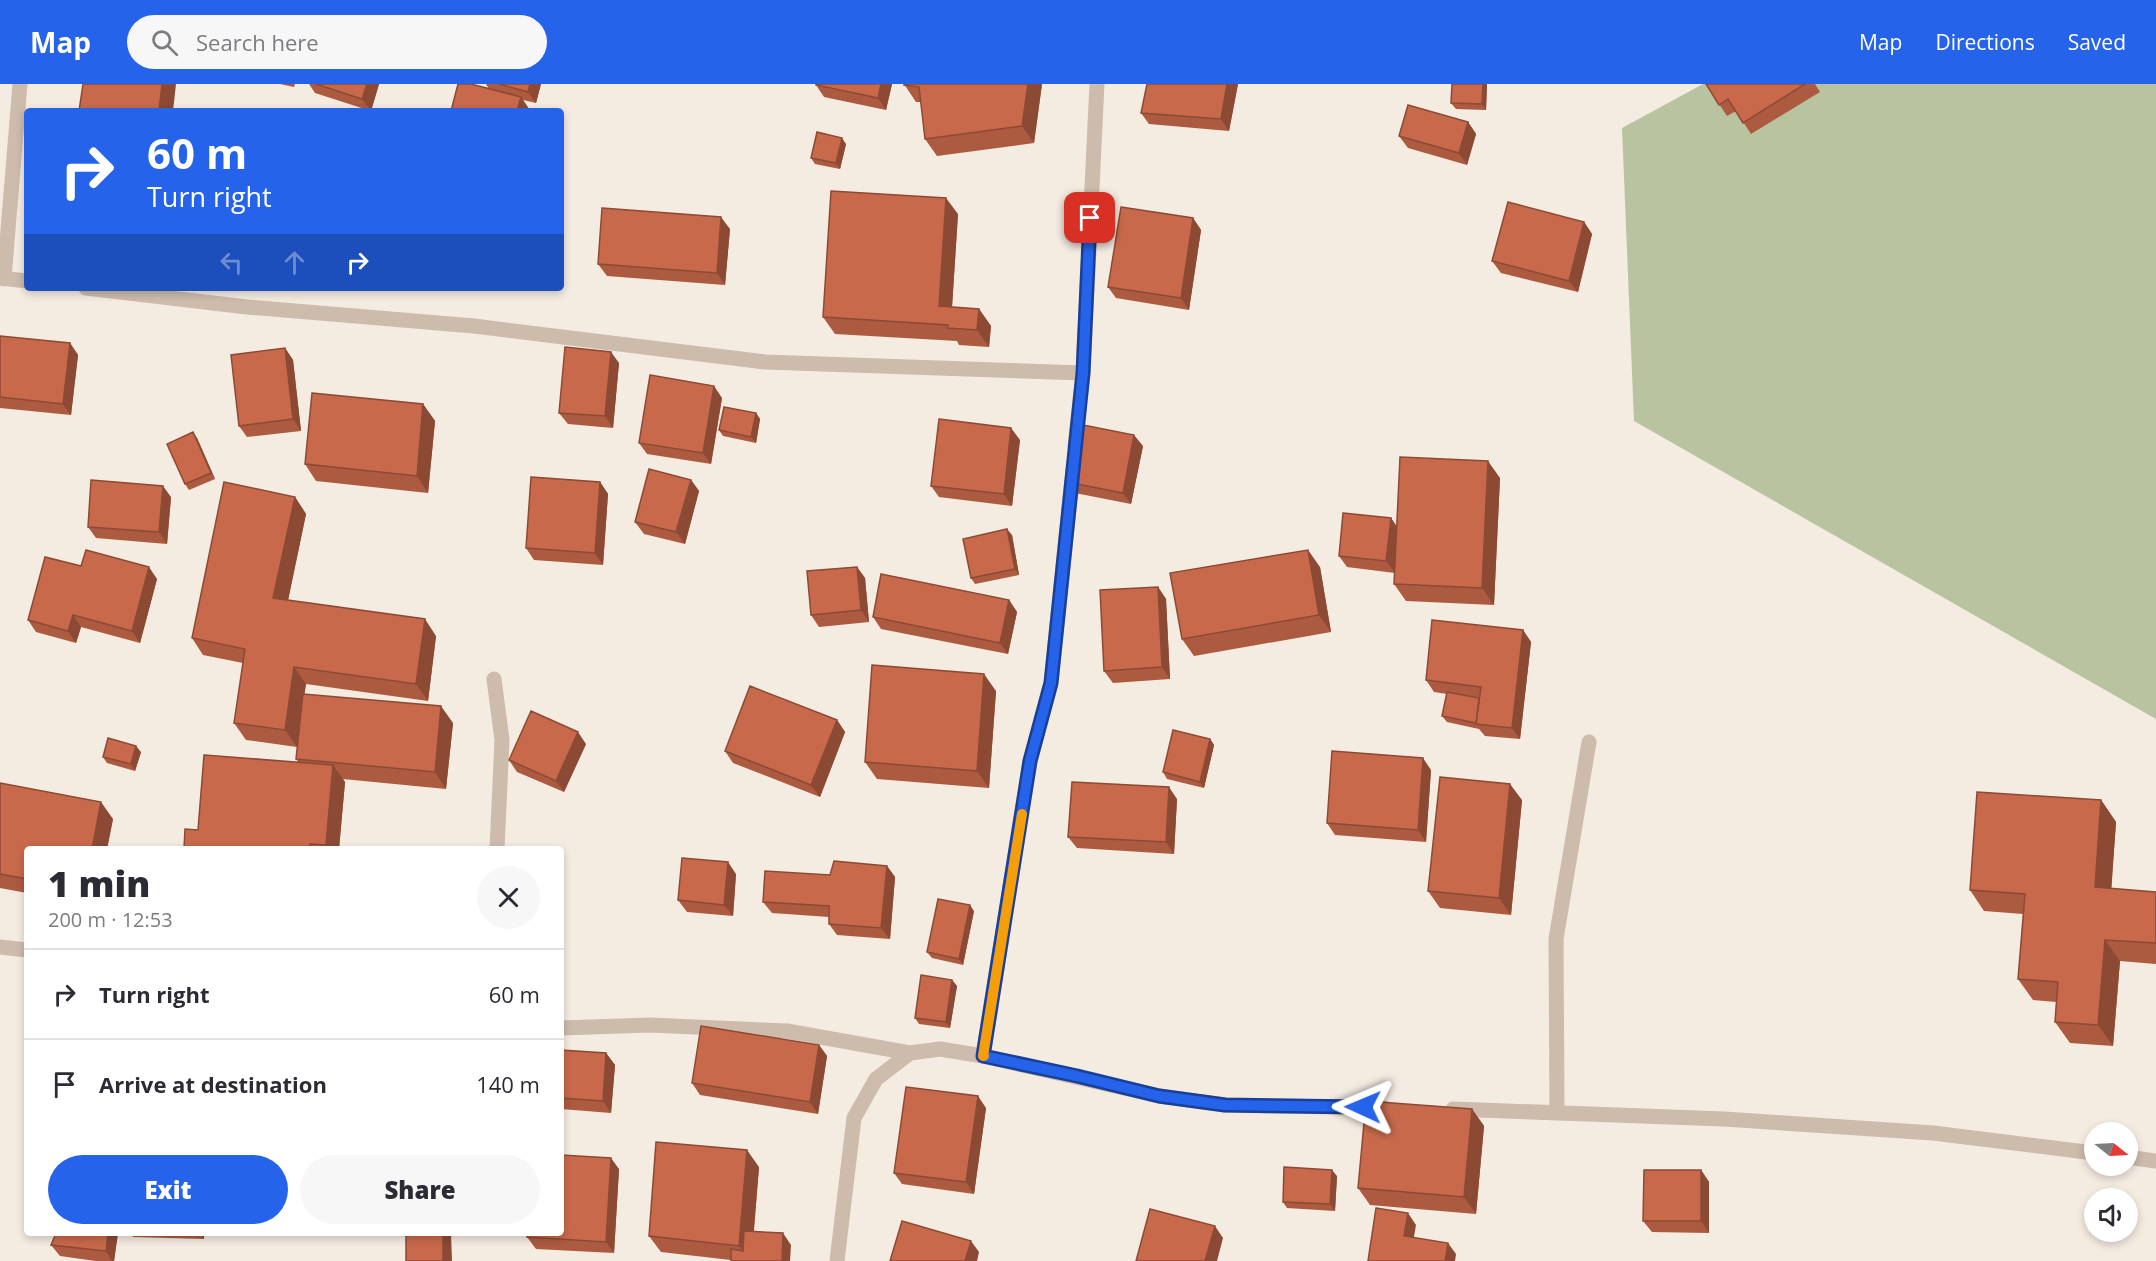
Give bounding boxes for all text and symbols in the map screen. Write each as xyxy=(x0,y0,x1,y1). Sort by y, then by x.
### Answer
search box xyxy=(127,15,547,69)
text: Map xyxy=(30,23,91,61)
icon: search xyxy=(148,26,181,59)
text: Search here xyxy=(196,27,319,57)
text: Map xyxy=(1859,28,1902,56)
text: Directions xyxy=(1935,28,2035,56)
text: Saved xyxy=(2068,28,2126,56)
text: 60 m xyxy=(147,124,247,181)
icon: right xyxy=(48,132,126,210)
text: Turn right xyxy=(147,178,272,215)
pin xyxy=(1064,192,1115,243)
icon: arrive xyxy=(1073,201,1106,234)
icon: left xyxy=(215,246,248,279)
icon: ahead xyxy=(278,246,311,279)
icon: right xyxy=(341,246,374,279)
text: 1 min xyxy=(48,859,150,908)
button: close xyxy=(477,866,540,929)
text: 200 m · 12:53 xyxy=(48,906,173,933)
icon: right xyxy=(48,978,81,1011)
text: Turn right xyxy=(99,979,210,1009)
text: 60 m xyxy=(489,979,540,1009)
icon: arrive xyxy=(48,1068,81,1101)
text: Arrive at destination xyxy=(99,1069,327,1099)
text: 140 m xyxy=(476,1069,540,1099)
position arrow xyxy=(1331,1075,1395,1139)
north arrow xyxy=(2084,1122,2138,1176)
map controls xyxy=(2084,1122,2138,1242)
button: Exit xyxy=(48,1155,288,1224)
button: Share xyxy=(300,1155,540,1224)
button: sound xyxy=(2084,1188,2138,1242)

